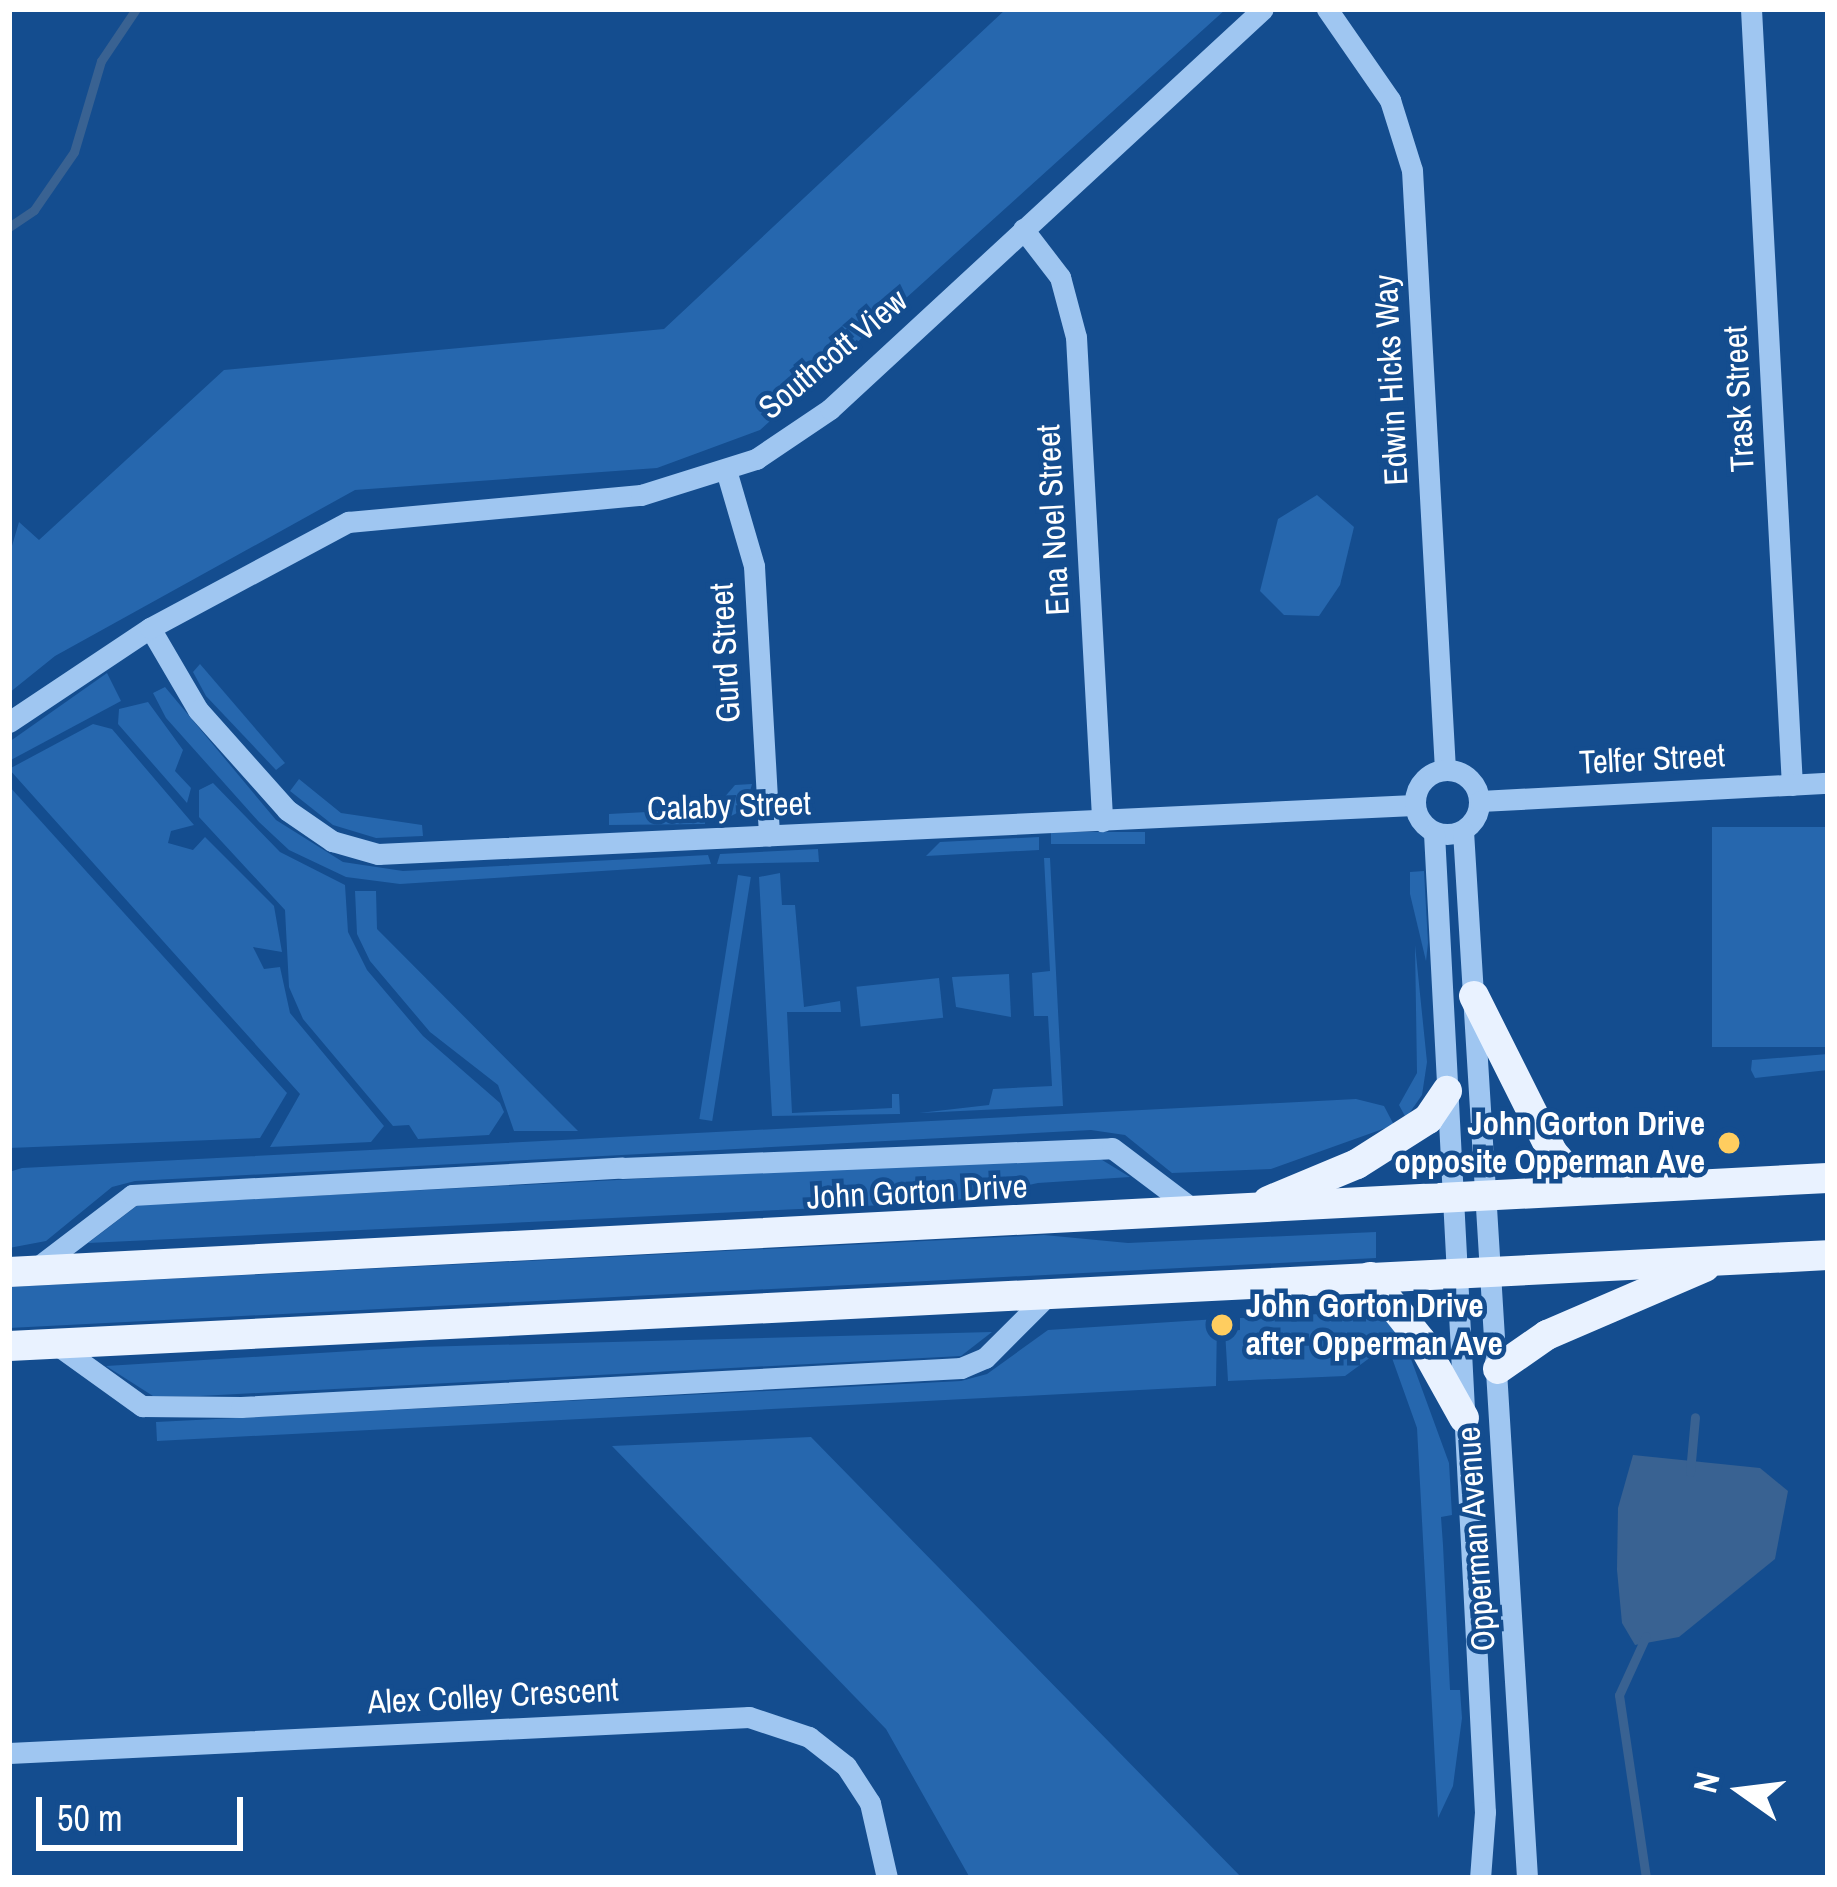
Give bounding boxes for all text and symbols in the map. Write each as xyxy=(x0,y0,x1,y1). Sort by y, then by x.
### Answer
street label: Edwin Hicks Way xyxy=(1366,274,1416,486)
street label: Southcott View xyxy=(751,280,915,428)
street label: Trask Street xyxy=(1715,325,1763,473)
street label: Ena Noel Street xyxy=(1028,424,1078,616)
street label: Gurd Street xyxy=(702,582,748,724)
street label: Telfer Street xyxy=(1578,735,1726,783)
street label: Calaby Street xyxy=(646,783,812,829)
place label: John Gorton Drive opposite Opperman Ave xyxy=(1393,1104,1705,1182)
marker: John Gorton Drive opposite Opperman Ave xyxy=(1716,1130,1742,1156)
street label: John Gorton Drive xyxy=(806,1166,1028,1218)
place label: John Gorton Drive after Opperman Ave xyxy=(1246,1286,1504,1364)
marker: John Gorton Drive after Opperman Ave xyxy=(1209,1312,1235,1338)
street label: Opperman Avenue xyxy=(1448,1425,1504,1653)
street label: Alex Colley Crescent xyxy=(367,1670,619,1722)
north arrow xyxy=(1681,1731,1801,1851)
text: N xyxy=(1682,1767,1730,1797)
scale bar xyxy=(42,1773,249,1847)
text: 50 m xyxy=(57,1794,123,1842)

